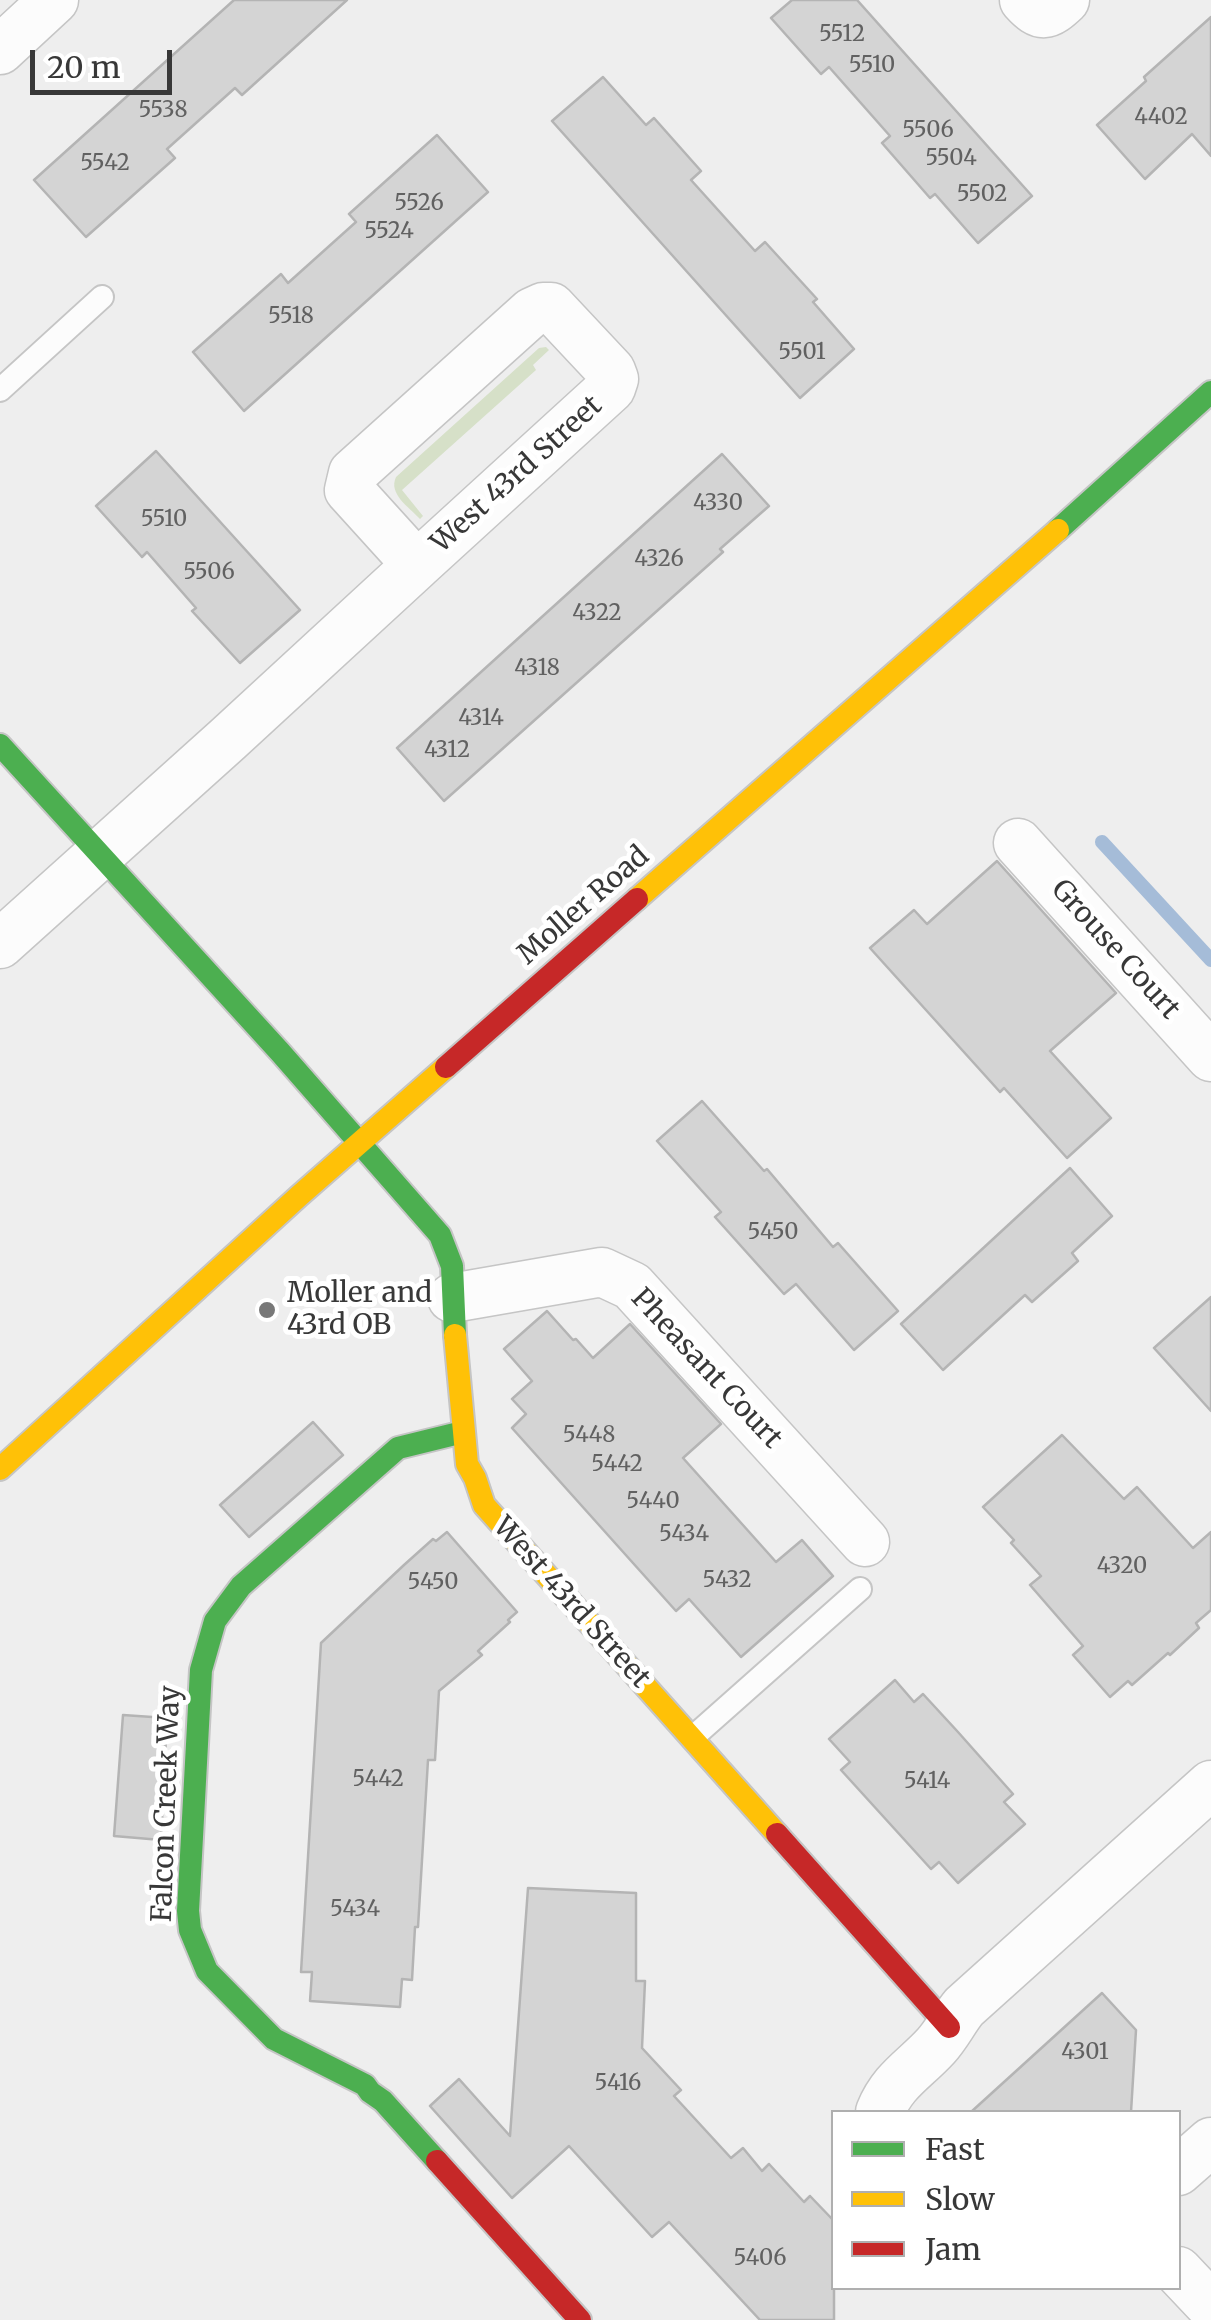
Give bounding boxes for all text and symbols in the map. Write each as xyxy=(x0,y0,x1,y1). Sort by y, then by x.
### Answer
house number: 5512 xyxy=(819,22,865,48)
scale bar xyxy=(35,30,178,92)
text: 20 m xyxy=(47,48,120,86)
house number: 5510 xyxy=(849,53,895,79)
house number: 5538 xyxy=(139,98,187,124)
house number: 4402 xyxy=(1134,105,1188,131)
house number: 5506 xyxy=(902,118,954,144)
house number: 5504 xyxy=(925,146,977,172)
house number: 5542 xyxy=(80,151,130,177)
house number: 5502 xyxy=(957,182,1007,208)
house number: 5526 xyxy=(394,191,444,217)
house number: 5524 xyxy=(364,219,414,245)
house number: 5518 xyxy=(268,304,314,330)
house number: 5501 xyxy=(778,340,826,366)
street label: West 43rd Street xyxy=(425,389,609,561)
house number: 4330 xyxy=(693,491,743,517)
house number: 5510 xyxy=(141,507,187,533)
house number: 4326 xyxy=(634,547,684,573)
house number: 5506 xyxy=(183,560,235,586)
house number: 4322 xyxy=(572,601,622,627)
house number: 4318 xyxy=(514,656,560,682)
house number: 4314 xyxy=(458,706,504,732)
house number: 4312 xyxy=(424,738,470,764)
street label: Moller Road xyxy=(512,840,656,972)
street label: Grouse Court xyxy=(1044,873,1186,1027)
house number: 5450 xyxy=(748,1220,798,1246)
place label: Moller and 43rd OB xyxy=(287,1277,432,1343)
street label: Pheasant Court xyxy=(624,1282,788,1456)
marker: Moller and 43rd OB xyxy=(256,1299,278,1321)
house number: 5448 xyxy=(563,1423,615,1449)
house number: 5442 xyxy=(591,1452,643,1478)
house number: 5440 xyxy=(626,1489,680,1515)
street label: West 43rd Street xyxy=(485,1511,657,1695)
house number: 5434 xyxy=(659,1522,709,1548)
house number: 4320 xyxy=(1097,1554,1147,1580)
house number: 5432 xyxy=(702,1568,752,1594)
house number: 5450 xyxy=(408,1570,458,1596)
street label: Falcon Creek Way xyxy=(146,1685,188,1923)
house number: 5442 xyxy=(352,1767,404,1793)
house number: 5414 xyxy=(904,1769,950,1795)
house number: 5434 xyxy=(330,1897,380,1923)
house number: 4301 xyxy=(1061,2040,1109,2066)
house number: 5416 xyxy=(595,2071,641,2097)
legend xyxy=(831,2110,1181,2290)
text: Fast xyxy=(925,2130,985,2168)
text: Slow xyxy=(925,2180,995,2218)
text: Jam xyxy=(925,2230,981,2268)
house number: 5406 xyxy=(733,2246,787,2272)

